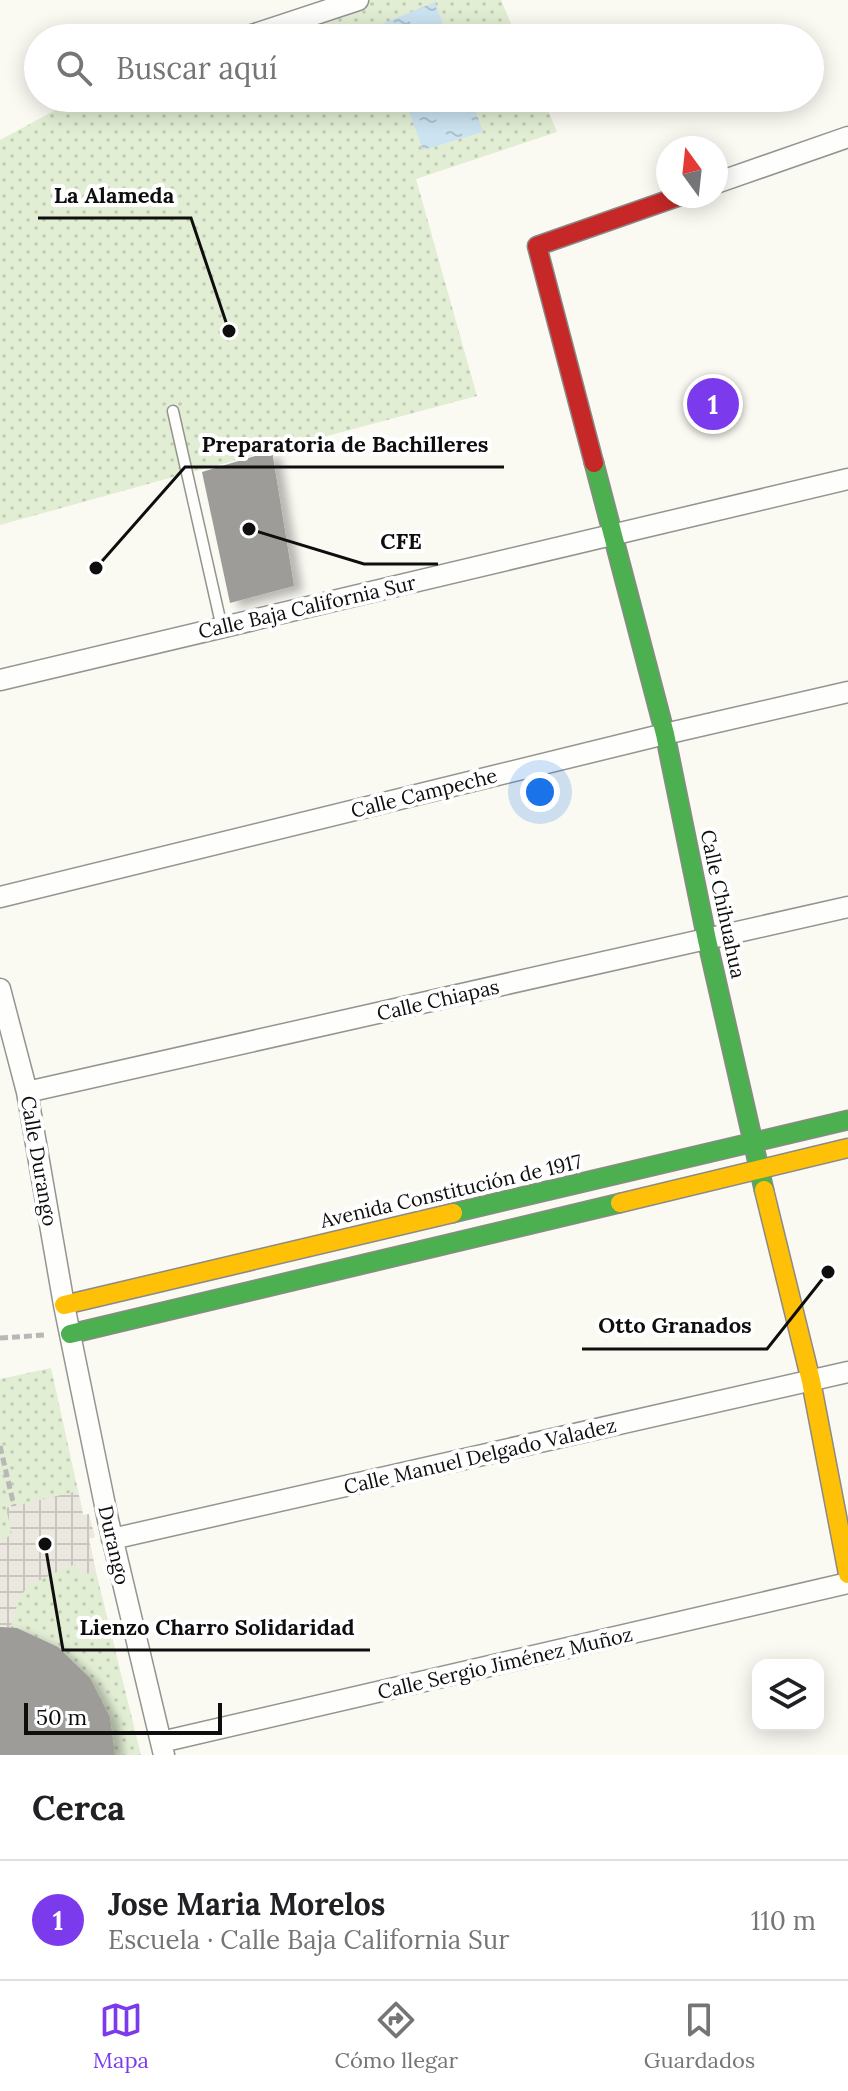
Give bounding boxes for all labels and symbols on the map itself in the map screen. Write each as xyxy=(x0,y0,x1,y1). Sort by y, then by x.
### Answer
north arrow xyxy=(656,136,728,208)
callout: La Alameda xyxy=(38,172,191,218)
text: La Alameda xyxy=(54,181,175,209)
pin: 1 xyxy=(687,374,739,434)
callout: Preparatoria de Bachilleres xyxy=(185,421,504,467)
text: Preparatoria de Bachilleres xyxy=(201,430,489,458)
callout: CFE xyxy=(364,518,438,564)
text: CFE xyxy=(380,527,422,555)
street label: Calle Baja California Sur xyxy=(196,569,418,644)
street label: Calle Campeche xyxy=(348,762,500,823)
your location xyxy=(520,772,560,812)
street label: Calle Chihuahua xyxy=(696,827,751,981)
street label: Calle Chiapas xyxy=(374,973,501,1026)
street label: Calle Durango xyxy=(16,1094,63,1228)
street label: Avenida Constitución de 1917 xyxy=(317,1148,584,1233)
callout: Otto Granados xyxy=(582,1303,767,1349)
text: Otto Granados xyxy=(598,1311,752,1339)
street label: Calle Manuel Delgado Valadez xyxy=(341,1412,619,1499)
street label: Durango xyxy=(93,1503,136,1587)
callout: Lienzo Charro Solidaridad xyxy=(63,1604,370,1650)
text: Lienzo Charro Solidaridad xyxy=(79,1613,355,1641)
street label: Calle Sergio Jiménez Muñoz xyxy=(375,1621,635,1704)
scale bar xyxy=(24,1699,222,1735)

